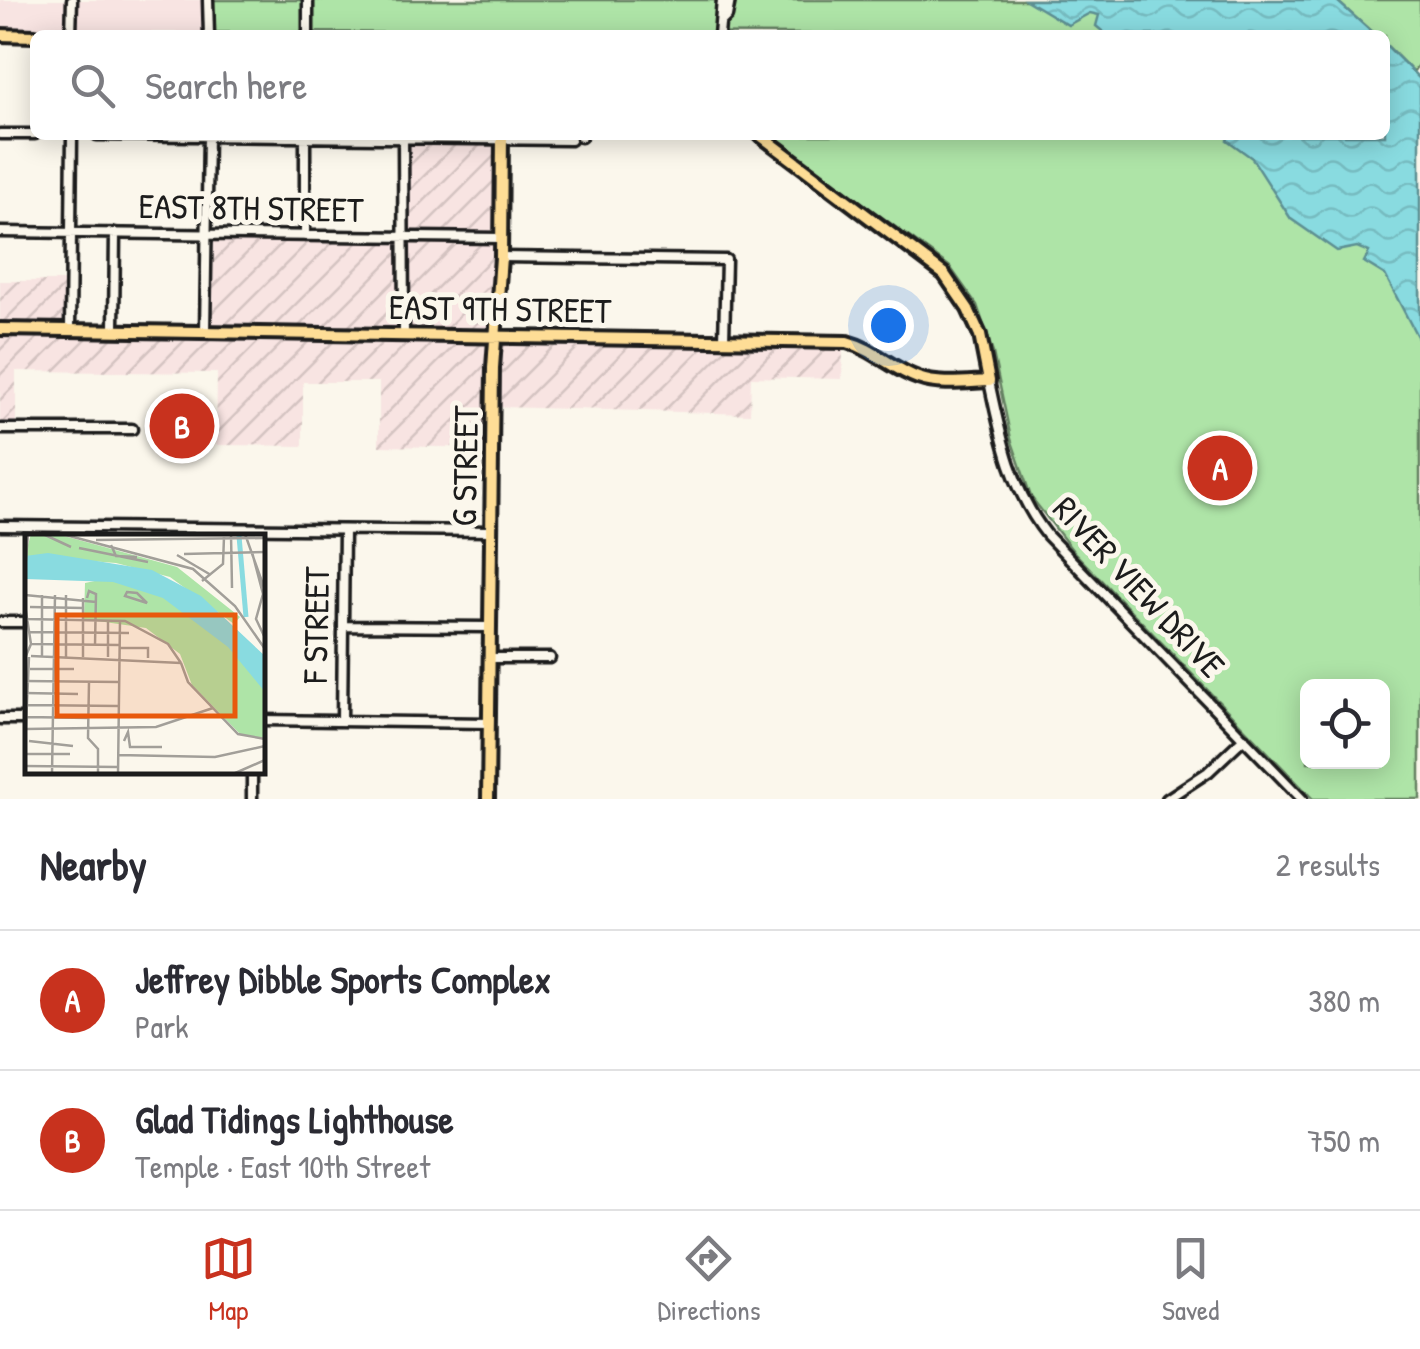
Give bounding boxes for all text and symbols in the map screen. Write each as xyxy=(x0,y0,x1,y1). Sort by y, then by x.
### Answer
search box xyxy=(30,30,1390,140)
icon: search xyxy=(65,58,120,113)
text: Search here xyxy=(145,59,307,111)
street label: EAST 8TH STREET xyxy=(138,182,364,233)
street label: EAST 9TH STREET xyxy=(388,283,612,334)
your location xyxy=(863,300,914,351)
pin: B xyxy=(150,388,214,464)
street label: G STREET xyxy=(440,405,489,527)
pin: A xyxy=(1188,430,1252,506)
street label: RIVER VIEW DRIVE xyxy=(1043,486,1236,688)
inset map xyxy=(25,534,265,774)
street label: F STREET xyxy=(291,566,340,685)
map controls xyxy=(1300,679,1390,769)
button: locate xyxy=(1300,679,1390,769)
text: Nearby xyxy=(40,836,147,893)
text: 2 results xyxy=(1276,843,1380,886)
text: Jeffrey Dibble Sports Complex xyxy=(135,953,551,1005)
text: A xyxy=(65,979,80,1022)
text: 380 m xyxy=(1308,979,1380,1022)
text: Park xyxy=(135,1005,189,1048)
text: Glad Tidings Lighthouse xyxy=(135,1093,454,1145)
text: B xyxy=(64,1119,81,1162)
text: 750 m xyxy=(1307,1119,1380,1162)
text: Temple · East 10th Street xyxy=(135,1145,430,1188)
tab: Map xyxy=(201,1231,256,1329)
tab: Directions xyxy=(657,1231,760,1329)
tab: Saved xyxy=(1162,1231,1219,1329)

